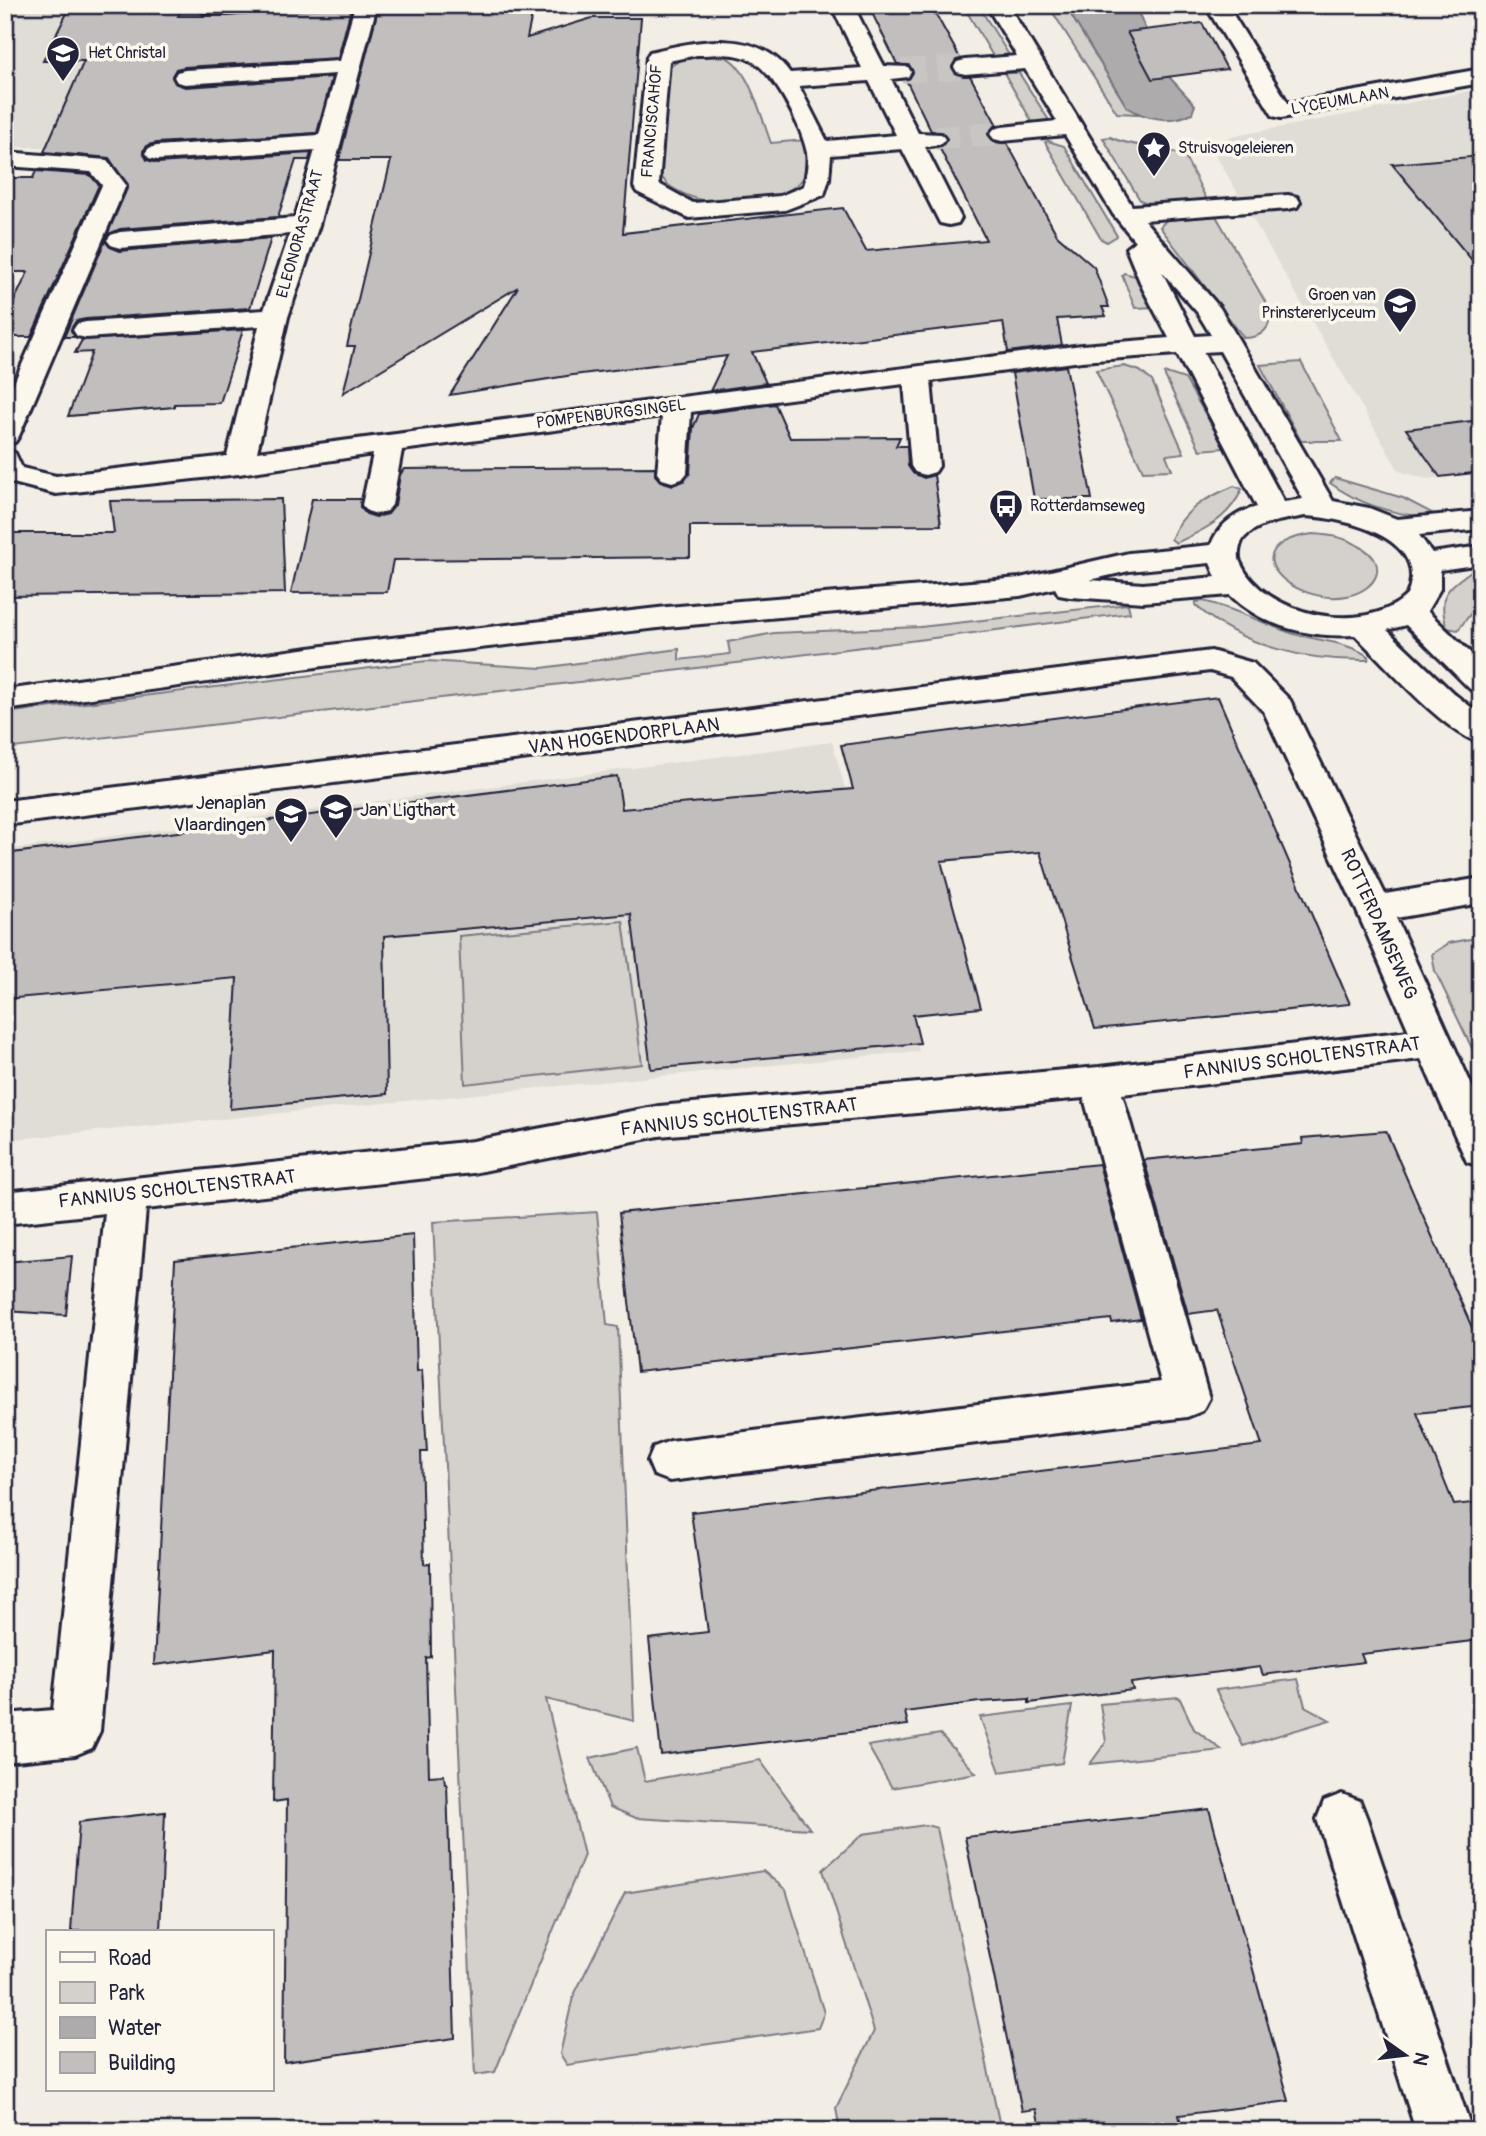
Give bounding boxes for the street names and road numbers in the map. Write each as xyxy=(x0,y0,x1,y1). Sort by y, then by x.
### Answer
street label: FRANCISCAHOF xyxy=(637,63,667,179)
street label: LYCEUMLAAN xyxy=(1289,83,1391,119)
street label: ELEONORASTRAAT xyxy=(272,168,328,300)
street label: POMPENBURGSINGEL xyxy=(535,395,687,433)
street label: VAN HOGENDORPLAAN xyxy=(527,712,721,760)
street label: ROTTERDAMSEWEG xyxy=(1335,845,1423,1003)
street label: FANNIUS SCHOLTENSTRAAT xyxy=(1182,1032,1422,1084)
street label: FANNIUS SCHOLTENSTRAAT xyxy=(619,1093,859,1141)
street label: FANNIUS SCHOLTENSTRAAT xyxy=(57,1165,297,1213)

